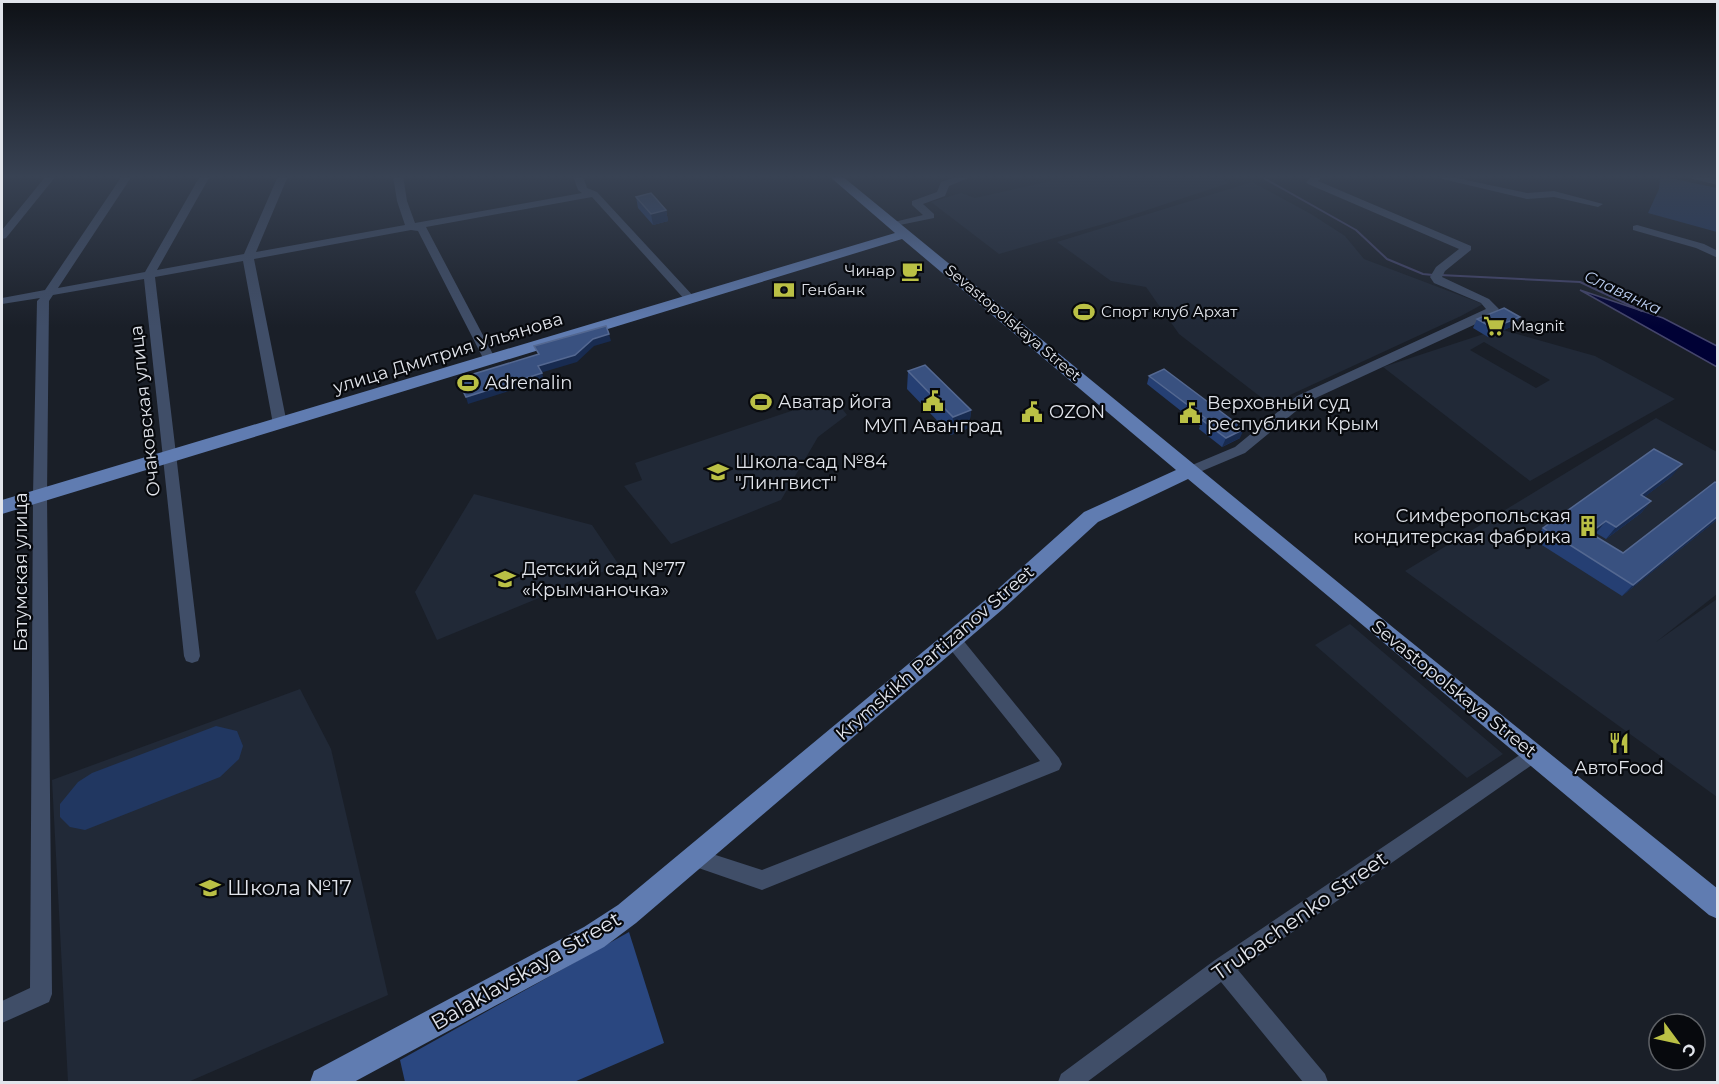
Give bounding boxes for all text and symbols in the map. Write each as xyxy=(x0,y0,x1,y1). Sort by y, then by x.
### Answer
cafe icon: Чинар xyxy=(900,259,924,283)
street label: Sevastopolskaya Street xyxy=(941,260,1085,385)
place label: Чинар xyxy=(845,261,895,280)
water label: Славянка xyxy=(1581,266,1664,319)
bank icon: Генбанк xyxy=(772,278,796,302)
place label: Генбанк xyxy=(801,280,865,299)
sports icon: Спорт клуб Архат xyxy=(1072,300,1096,324)
place label: Спорт клуб Архат xyxy=(1101,302,1238,321)
street label: улица Дмитрия Ульянова xyxy=(330,308,566,399)
supermarket icon: Magnit xyxy=(1482,314,1506,338)
place label: Magnit xyxy=(1511,316,1565,335)
street label: Очаковская улица xyxy=(125,324,165,498)
sports icon: Adrenalin xyxy=(456,371,480,395)
place label: Adrenalin xyxy=(485,372,573,394)
public building icon: МУП Аванград xyxy=(921,389,945,413)
sports icon: Аватар йога xyxy=(749,390,773,414)
place label: Аватар йога xyxy=(778,391,892,413)
place label: Верховный суд республики Крым xyxy=(1207,392,1379,435)
public building icon: OZON xyxy=(1020,400,1044,424)
place label: OZON xyxy=(1049,401,1105,423)
public building icon: Верховный суд республики Крым xyxy=(1178,401,1202,425)
place label: МУП Аванград xyxy=(864,415,1003,437)
place label: Школа-сад №84 "Лингвист" xyxy=(735,451,887,494)
school or university icon: Школа-сад №84 "Лингвист" xyxy=(706,460,730,484)
street label: Батумская улица xyxy=(10,492,32,652)
place label: Симферопольская кондитерская фабрика xyxy=(1353,505,1571,548)
building icon: Симферопольская кондитерская фабрика xyxy=(1576,514,1600,538)
place label: Детский сад №77 «Крымчаночка» xyxy=(522,558,686,601)
street label: Krymskikh Partizanov Street xyxy=(831,561,1039,745)
school or university icon: Детский сад №77 «Крымчаночка» xyxy=(493,567,517,591)
street label: Sevastopolskaya Street xyxy=(1367,616,1541,762)
restaurant icon: АвтоFood xyxy=(1607,731,1631,755)
place label: АвтоFood xyxy=(1574,757,1664,779)
street label: Trubachenko Street xyxy=(1207,846,1392,985)
place label: Школа №17 xyxy=(227,875,352,900)
school or university icon: Школа №17 xyxy=(198,876,222,900)
street label: Balaklavskaya Street xyxy=(426,906,625,1035)
north arrow xyxy=(1647,1012,1707,1072)
text: С xyxy=(1678,1040,1700,1060)

